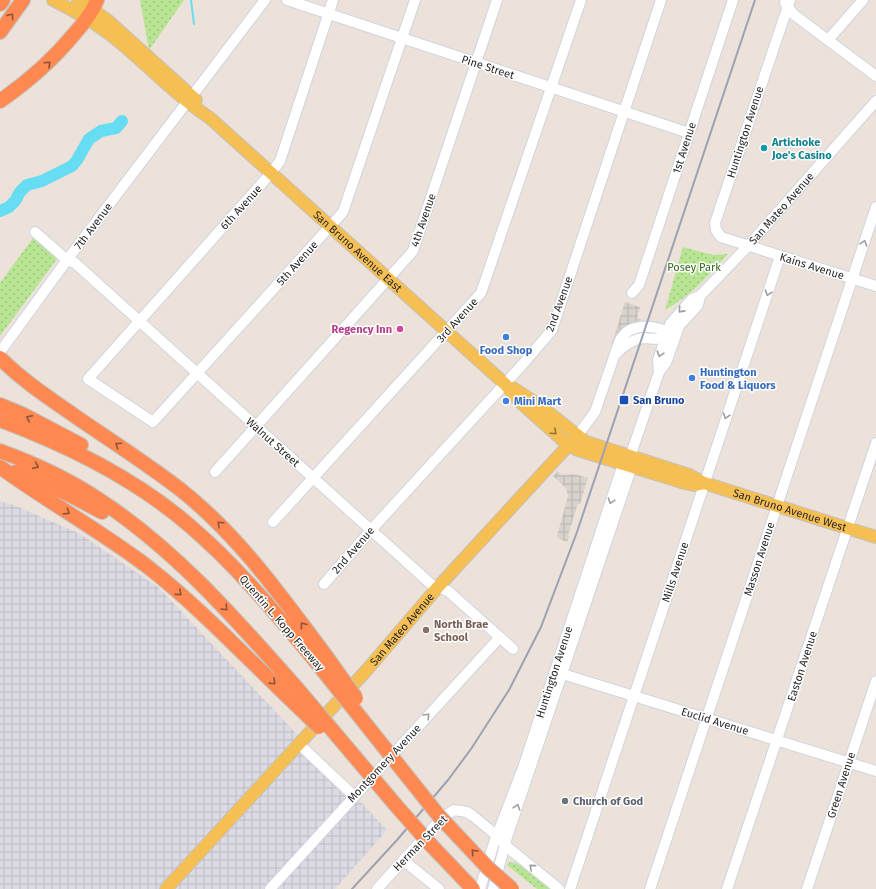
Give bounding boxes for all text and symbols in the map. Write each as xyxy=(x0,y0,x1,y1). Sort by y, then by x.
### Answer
one-way arrow xyxy=(6,13,13,20)
street label: Pine Street xyxy=(460,53,516,82)
one-way arrow xyxy=(43,61,51,68)
street label: Huntington Avenue xyxy=(725,85,766,180)
street label: 1st Avenue xyxy=(670,121,699,176)
place label: Artichoke Joe's Casino xyxy=(771,136,832,162)
marker: Artichoke Joe's Casino xyxy=(759,143,769,153)
street label: San Mateo Avenue xyxy=(746,170,817,247)
street label: 6th Avenue xyxy=(218,182,265,232)
street label: 4th Avenue xyxy=(408,192,439,249)
street label: 7th Avenue xyxy=(72,201,115,252)
street label: San Bruno Avenue East xyxy=(310,208,404,295)
street label: 5th Avenue xyxy=(274,238,321,288)
one-way arrow xyxy=(859,239,868,246)
street label: Kains Avenue xyxy=(778,251,846,282)
park label: Posey Park xyxy=(667,261,721,274)
street label: 2nd Avenue xyxy=(543,275,575,334)
one-way arrow xyxy=(764,289,773,296)
street label: 3rd Avenue xyxy=(434,295,481,345)
one-way arrow xyxy=(679,306,686,313)
place label: Regency Inn xyxy=(332,323,392,336)
marker: Regency Inn xyxy=(395,324,405,334)
marker: Food Shop xyxy=(501,332,511,342)
place label: Food Shop xyxy=(480,344,533,357)
one-way arrow xyxy=(656,350,665,357)
place label: Huntington Food & Liquors xyxy=(700,366,776,392)
marker: Huntington Food & Liquors xyxy=(687,373,697,383)
marker: San Bruno xyxy=(618,394,630,406)
place label: San Bruno xyxy=(633,394,685,407)
place label: Mini Mart xyxy=(514,395,562,408)
marker: Mini Mart xyxy=(501,396,511,406)
one-way arrow xyxy=(723,413,731,420)
one-way arrow xyxy=(26,415,33,423)
street label: Walnut Street xyxy=(243,415,302,470)
one-way arrow xyxy=(550,428,557,435)
one-way arrow xyxy=(115,443,122,450)
one-way arrow xyxy=(32,461,39,469)
street label: San Bruno Avenue West xyxy=(731,487,848,534)
one-way arrow xyxy=(607,497,616,504)
one-way arrow xyxy=(63,507,70,515)
street label: Masson Avenue xyxy=(741,521,778,598)
one-way arrow xyxy=(217,522,225,529)
street label: 2nd Avenue xyxy=(329,524,377,576)
street label: Mills Avenue xyxy=(660,540,691,604)
street label: Quentin L. Kopp Freeway xyxy=(237,573,327,674)
one-way arrow xyxy=(174,588,181,595)
street label: San Mateo Avenue xyxy=(367,590,437,668)
one-way arrow xyxy=(220,603,228,611)
place label: North Brae School xyxy=(434,618,488,644)
one-way arrow xyxy=(301,622,308,629)
marker: North Brae School xyxy=(421,625,431,635)
street label: Huntington Avenue xyxy=(534,625,575,720)
street label: Easton Avenue xyxy=(785,629,820,703)
one-way arrow xyxy=(268,678,276,685)
street label: Euclid Avenue xyxy=(680,705,750,738)
one-way arrow xyxy=(423,713,430,721)
street label: Montgomery Avenue xyxy=(345,722,424,805)
street label: Green Avenue xyxy=(825,750,858,820)
place label: Church of God xyxy=(573,795,643,808)
marker: Church of God xyxy=(560,796,570,806)
one-way arrow xyxy=(512,804,521,811)
street label: Herman Street xyxy=(391,813,450,874)
one-way arrow xyxy=(471,849,478,857)
one-way arrow xyxy=(529,865,537,872)

